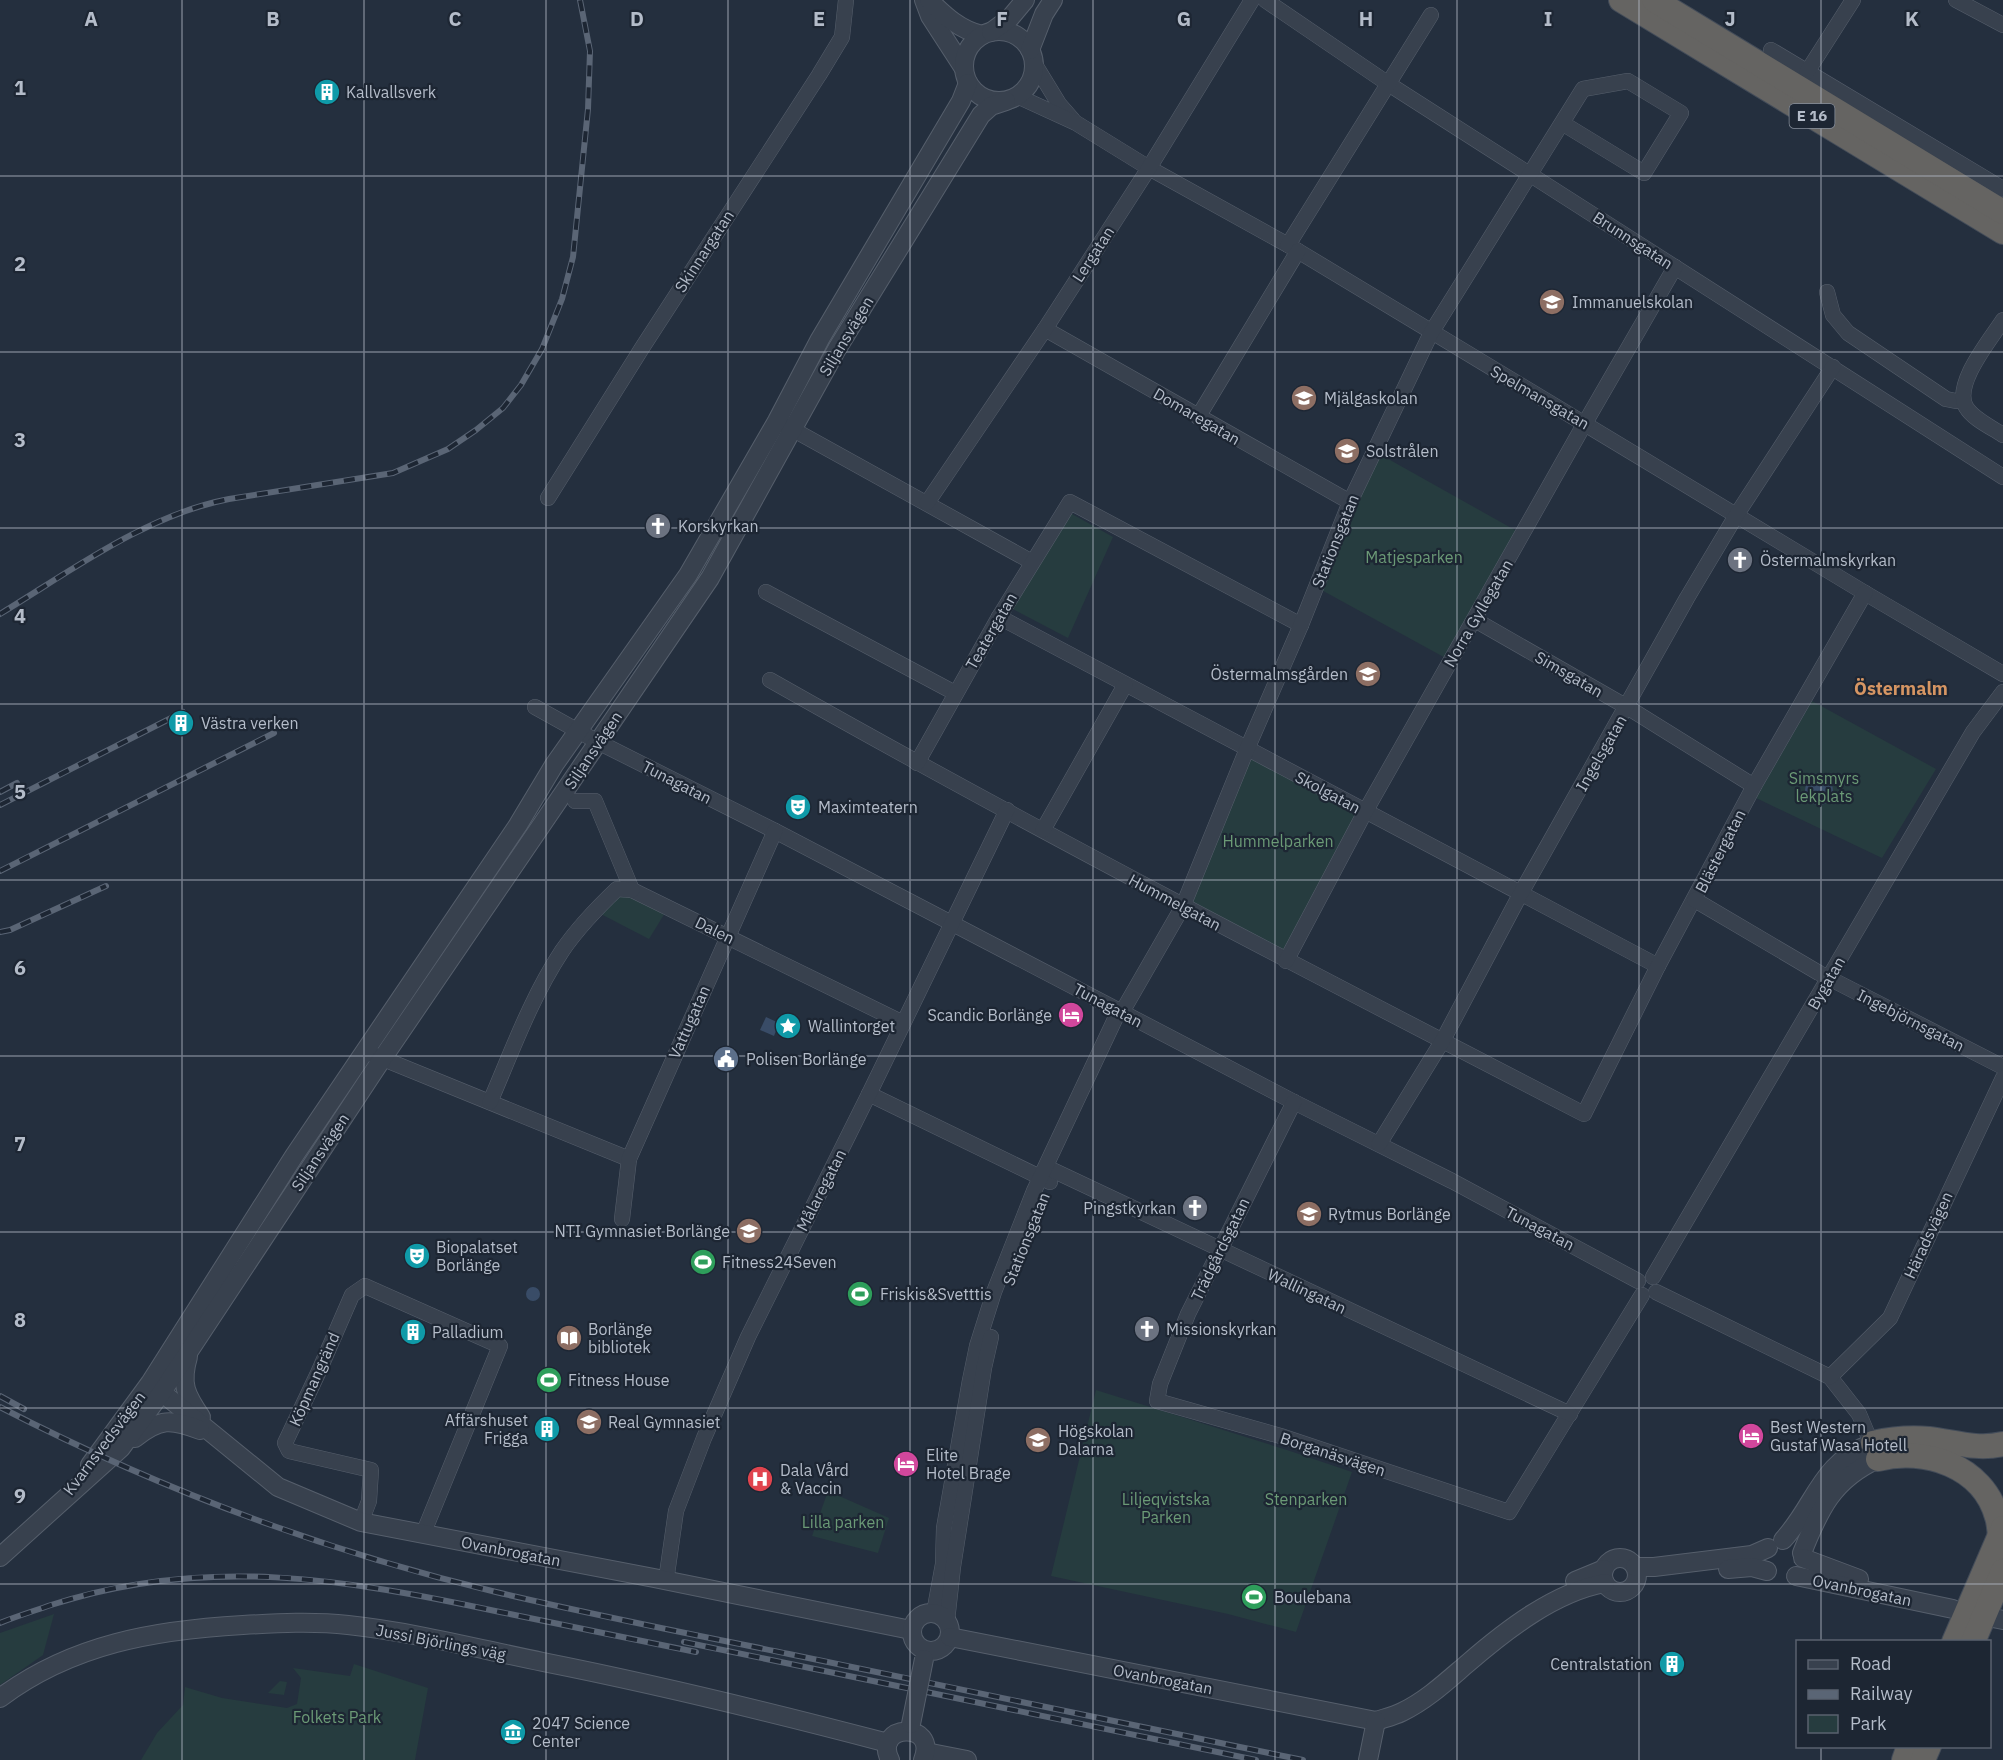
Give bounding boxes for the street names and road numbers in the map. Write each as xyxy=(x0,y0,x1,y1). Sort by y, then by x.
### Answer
road number: E 16 xyxy=(1790,104,1834,128)
street label: Skinnargatan xyxy=(670,206,738,296)
street label: Brunnsgatan xyxy=(1589,207,1677,273)
street label: Lergatan xyxy=(1068,222,1118,286)
street label: Siljansvägen xyxy=(814,293,878,379)
street label: Spelmansgatan xyxy=(1487,361,1593,433)
street label: Domaregatan xyxy=(1150,383,1244,449)
street label: Stationsgatan xyxy=(1307,491,1363,591)
street label: Norra Gyllegatan xyxy=(1439,556,1517,670)
street label: Teatergatan xyxy=(961,589,1021,673)
street label: Simsgatan xyxy=(1531,647,1607,701)
street label: Siljansvägen xyxy=(560,707,626,793)
street label: Ingelsgatan xyxy=(1571,711,1631,795)
street label: Tunagatan xyxy=(639,756,715,808)
street label: Skolgatan xyxy=(1292,767,1364,817)
street label: Blästergatan xyxy=(1690,806,1750,896)
street label: Hummelgatan xyxy=(1125,869,1225,935)
street label: Dalen xyxy=(692,912,738,948)
street label: Bygatan xyxy=(1803,953,1849,1013)
street label: Tunagatan xyxy=(1070,979,1146,1031)
street label: Vattugatan xyxy=(664,982,714,1062)
street label: Ingebjörnsgatan xyxy=(1854,984,1968,1056)
street label: Siljansvägen xyxy=(287,1109,353,1195)
street label: Målaregatan xyxy=(792,1146,850,1234)
street label: Häradsvägen xyxy=(1899,1188,1957,1282)
street label: Stationsgatan xyxy=(998,1189,1054,1289)
street label: Trädgårdsgatan xyxy=(1186,1194,1254,1304)
street label: Tunagatan xyxy=(1502,1202,1578,1254)
street label: Wallingatan xyxy=(1264,1264,1350,1318)
street label: Köpmangränd xyxy=(284,1329,344,1429)
street label: Kvarnsvedsvägen xyxy=(58,1387,150,1499)
street label: Borganäsvägen xyxy=(1278,1428,1388,1480)
street label: Ovanbrogatan xyxy=(460,1532,562,1570)
street label: Ovanbrogatan xyxy=(1811,1570,1913,1610)
street label: Jussi Björlings väg xyxy=(374,1620,508,1665)
street label: Ovanbrogatan xyxy=(1112,1660,1214,1698)

